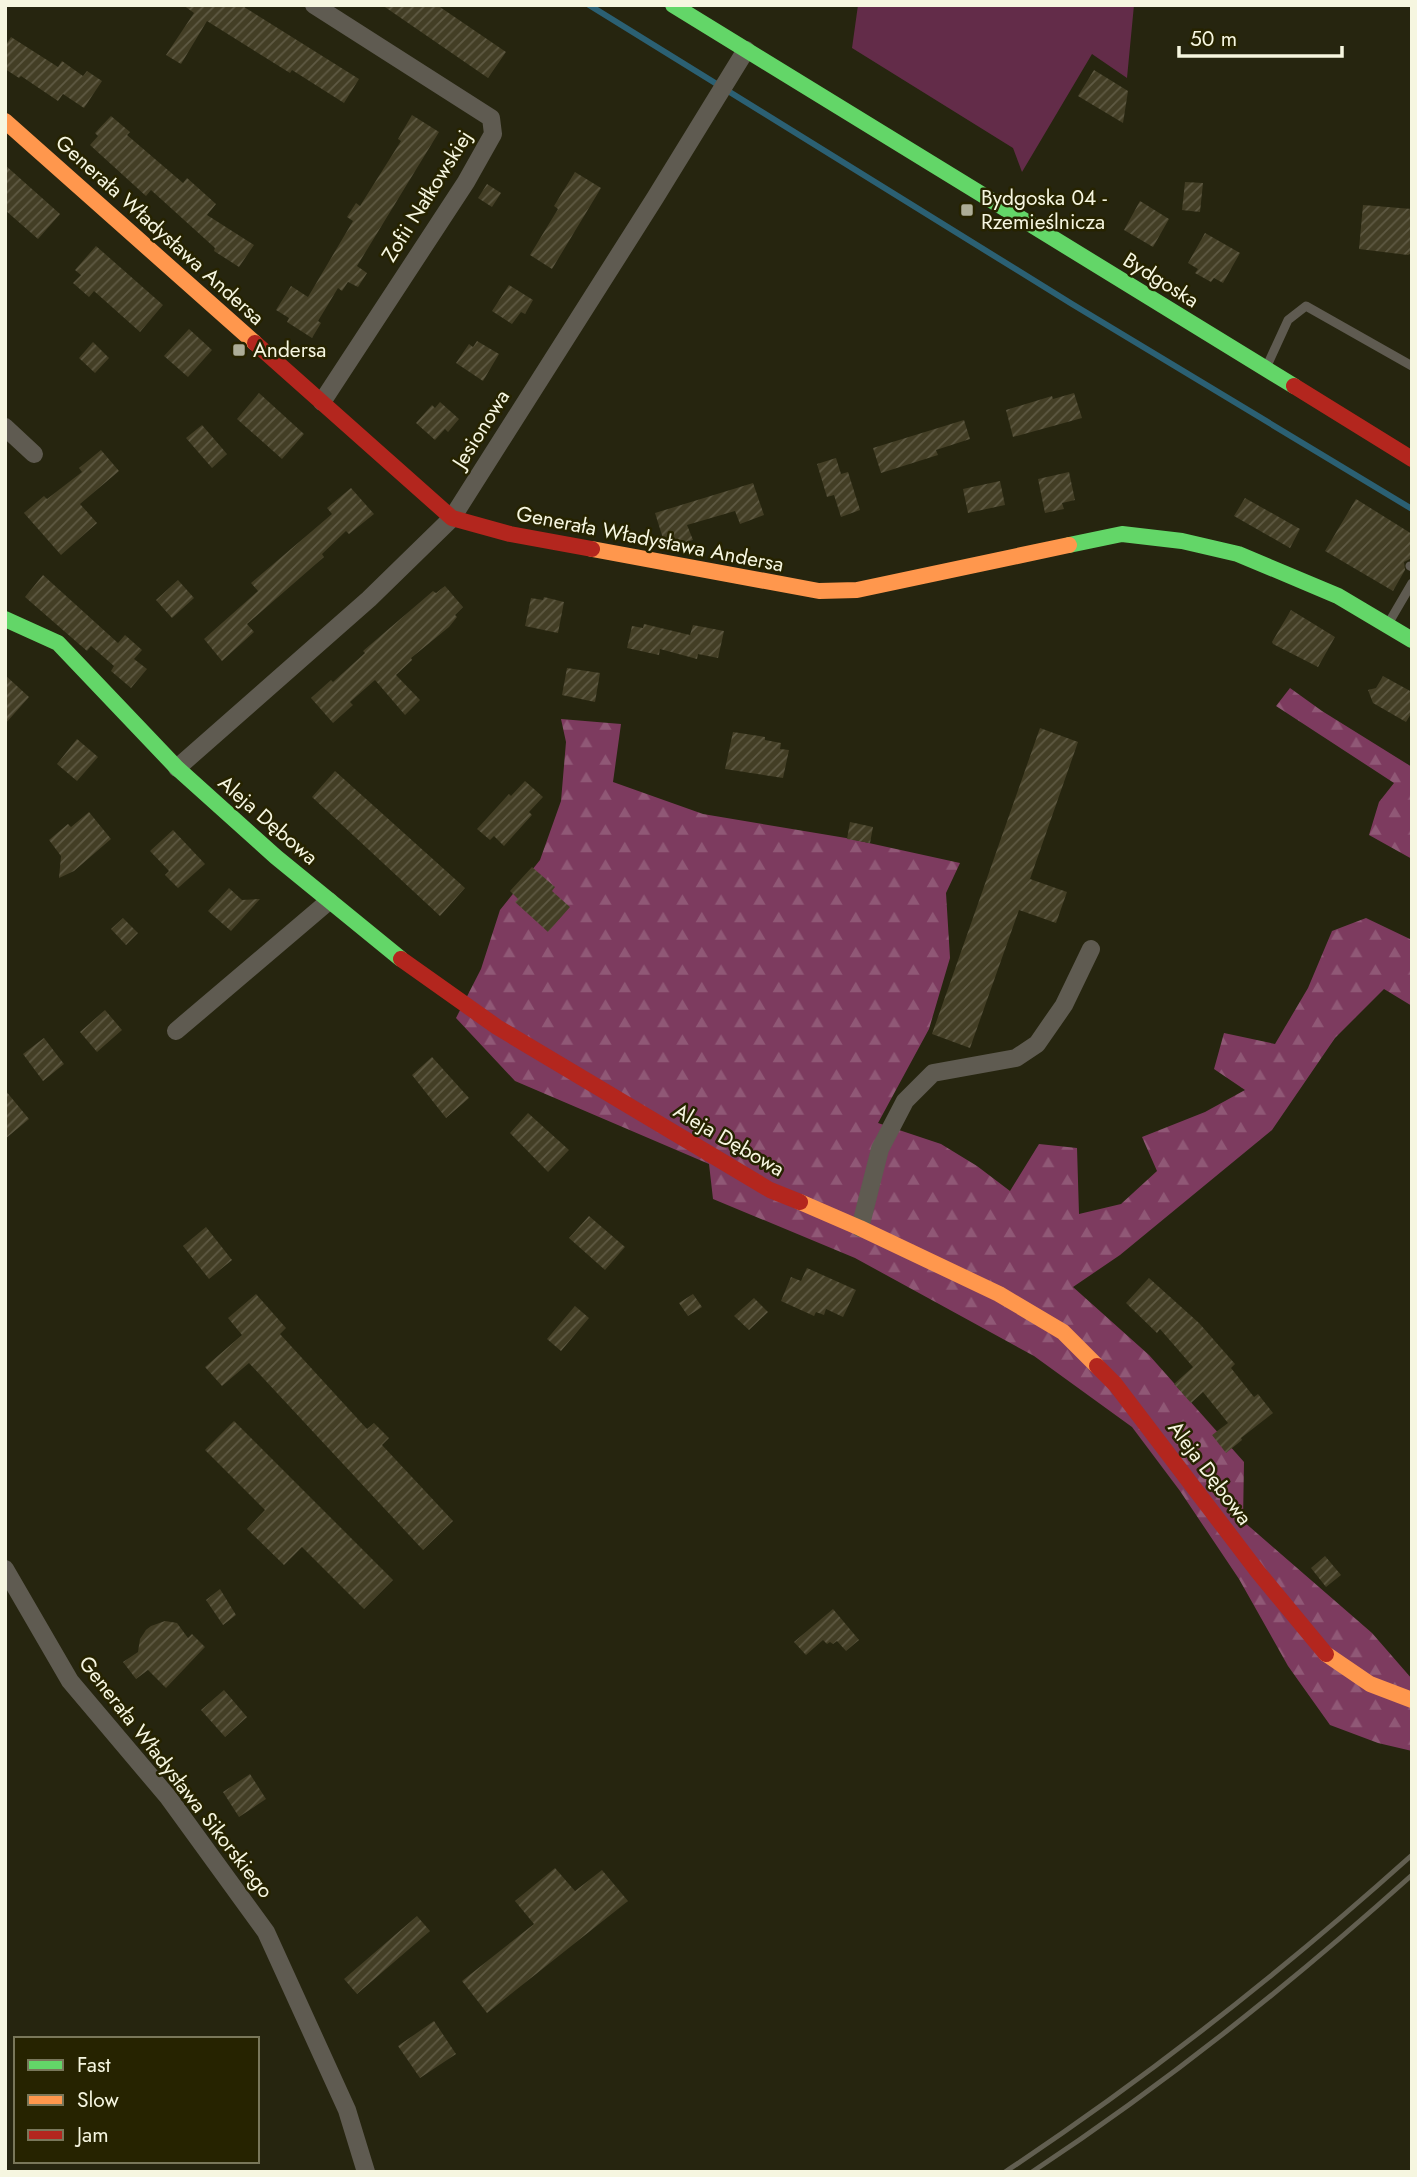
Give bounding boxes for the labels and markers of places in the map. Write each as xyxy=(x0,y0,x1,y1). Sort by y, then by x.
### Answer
place label: Bydgoska 04 - Rzemieślnicza xyxy=(981,183,1108,237)
marker: Bydgoska 04 - Rzemieślnicza xyxy=(959,202,975,218)
place label: Andersa xyxy=(253,335,326,365)
marker: Andersa xyxy=(231,342,247,358)

